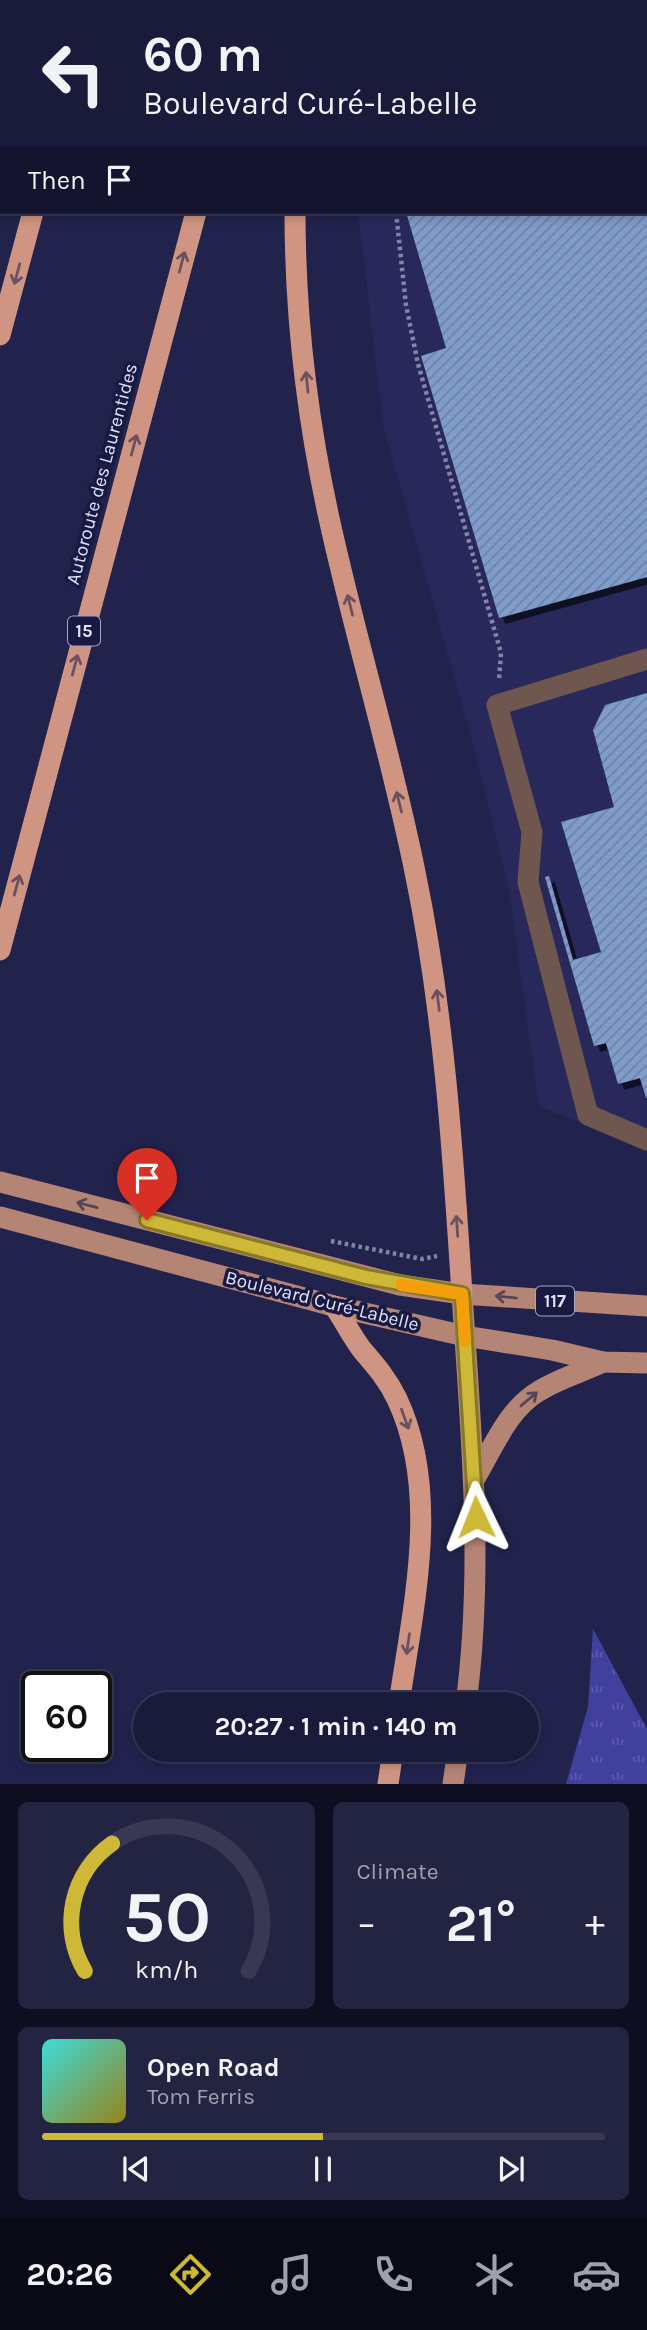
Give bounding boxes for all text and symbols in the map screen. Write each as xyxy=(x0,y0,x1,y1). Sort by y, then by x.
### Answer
text: 60 m xyxy=(143,26,263,83)
icon: left xyxy=(28,28,119,119)
text: Boulevard Curé-Labelle xyxy=(143,85,477,122)
icon: arrive xyxy=(100,161,138,199)
text: Then xyxy=(28,165,86,196)
one-way arrow xyxy=(176,251,189,274)
one-way arrow xyxy=(9,262,22,284)
street label: Autoroute des Laurentides xyxy=(62,361,142,587)
one-way arrow xyxy=(300,371,313,394)
one-way arrow xyxy=(128,434,141,456)
one-way arrow xyxy=(343,594,356,617)
road number: 15 xyxy=(68,616,100,646)
one-way arrow xyxy=(70,654,83,676)
one-way arrow xyxy=(392,791,405,814)
one-way arrow xyxy=(12,874,25,896)
one-way arrow xyxy=(431,989,444,1011)
pin xyxy=(117,1148,177,1220)
icon: arrive xyxy=(128,1159,166,1197)
one-way arrow xyxy=(76,1197,98,1210)
one-way arrow xyxy=(451,1215,464,1238)
street label: Boulevard Curé-Labelle xyxy=(223,1266,421,1336)
road number: 117 xyxy=(536,1286,574,1316)
one-way arrow xyxy=(495,1290,517,1303)
one-way arrow xyxy=(519,1391,537,1407)
one-way arrow xyxy=(399,1407,412,1429)
position arrow xyxy=(439,1480,513,1554)
one-way arrow xyxy=(401,1632,414,1654)
speed limit sign: 60 xyxy=(21,1671,112,1762)
text: 20:27 · 1 min · 140 m xyxy=(214,1711,458,1742)
text: Climate xyxy=(357,1858,439,1885)
text: 50 xyxy=(122,1875,210,1960)
text: 21° xyxy=(446,1893,516,1954)
text: − xyxy=(357,1901,376,1946)
text: + xyxy=(585,1901,605,1946)
text: km/h xyxy=(135,1955,198,1984)
text: Open Road xyxy=(147,2052,280,2083)
text: Tom Ferris xyxy=(147,2083,255,2110)
icon: previous xyxy=(117,2150,155,2188)
icon: pause xyxy=(304,2150,342,2188)
icon: next xyxy=(492,2150,530,2188)
icon: directions xyxy=(166,2250,215,2299)
icon: music xyxy=(267,2250,316,2299)
icon: phone xyxy=(369,2250,418,2299)
icon: climate xyxy=(470,2250,519,2299)
icon: car xyxy=(572,2250,621,2299)
text: 20:26 xyxy=(26,2256,113,2293)

